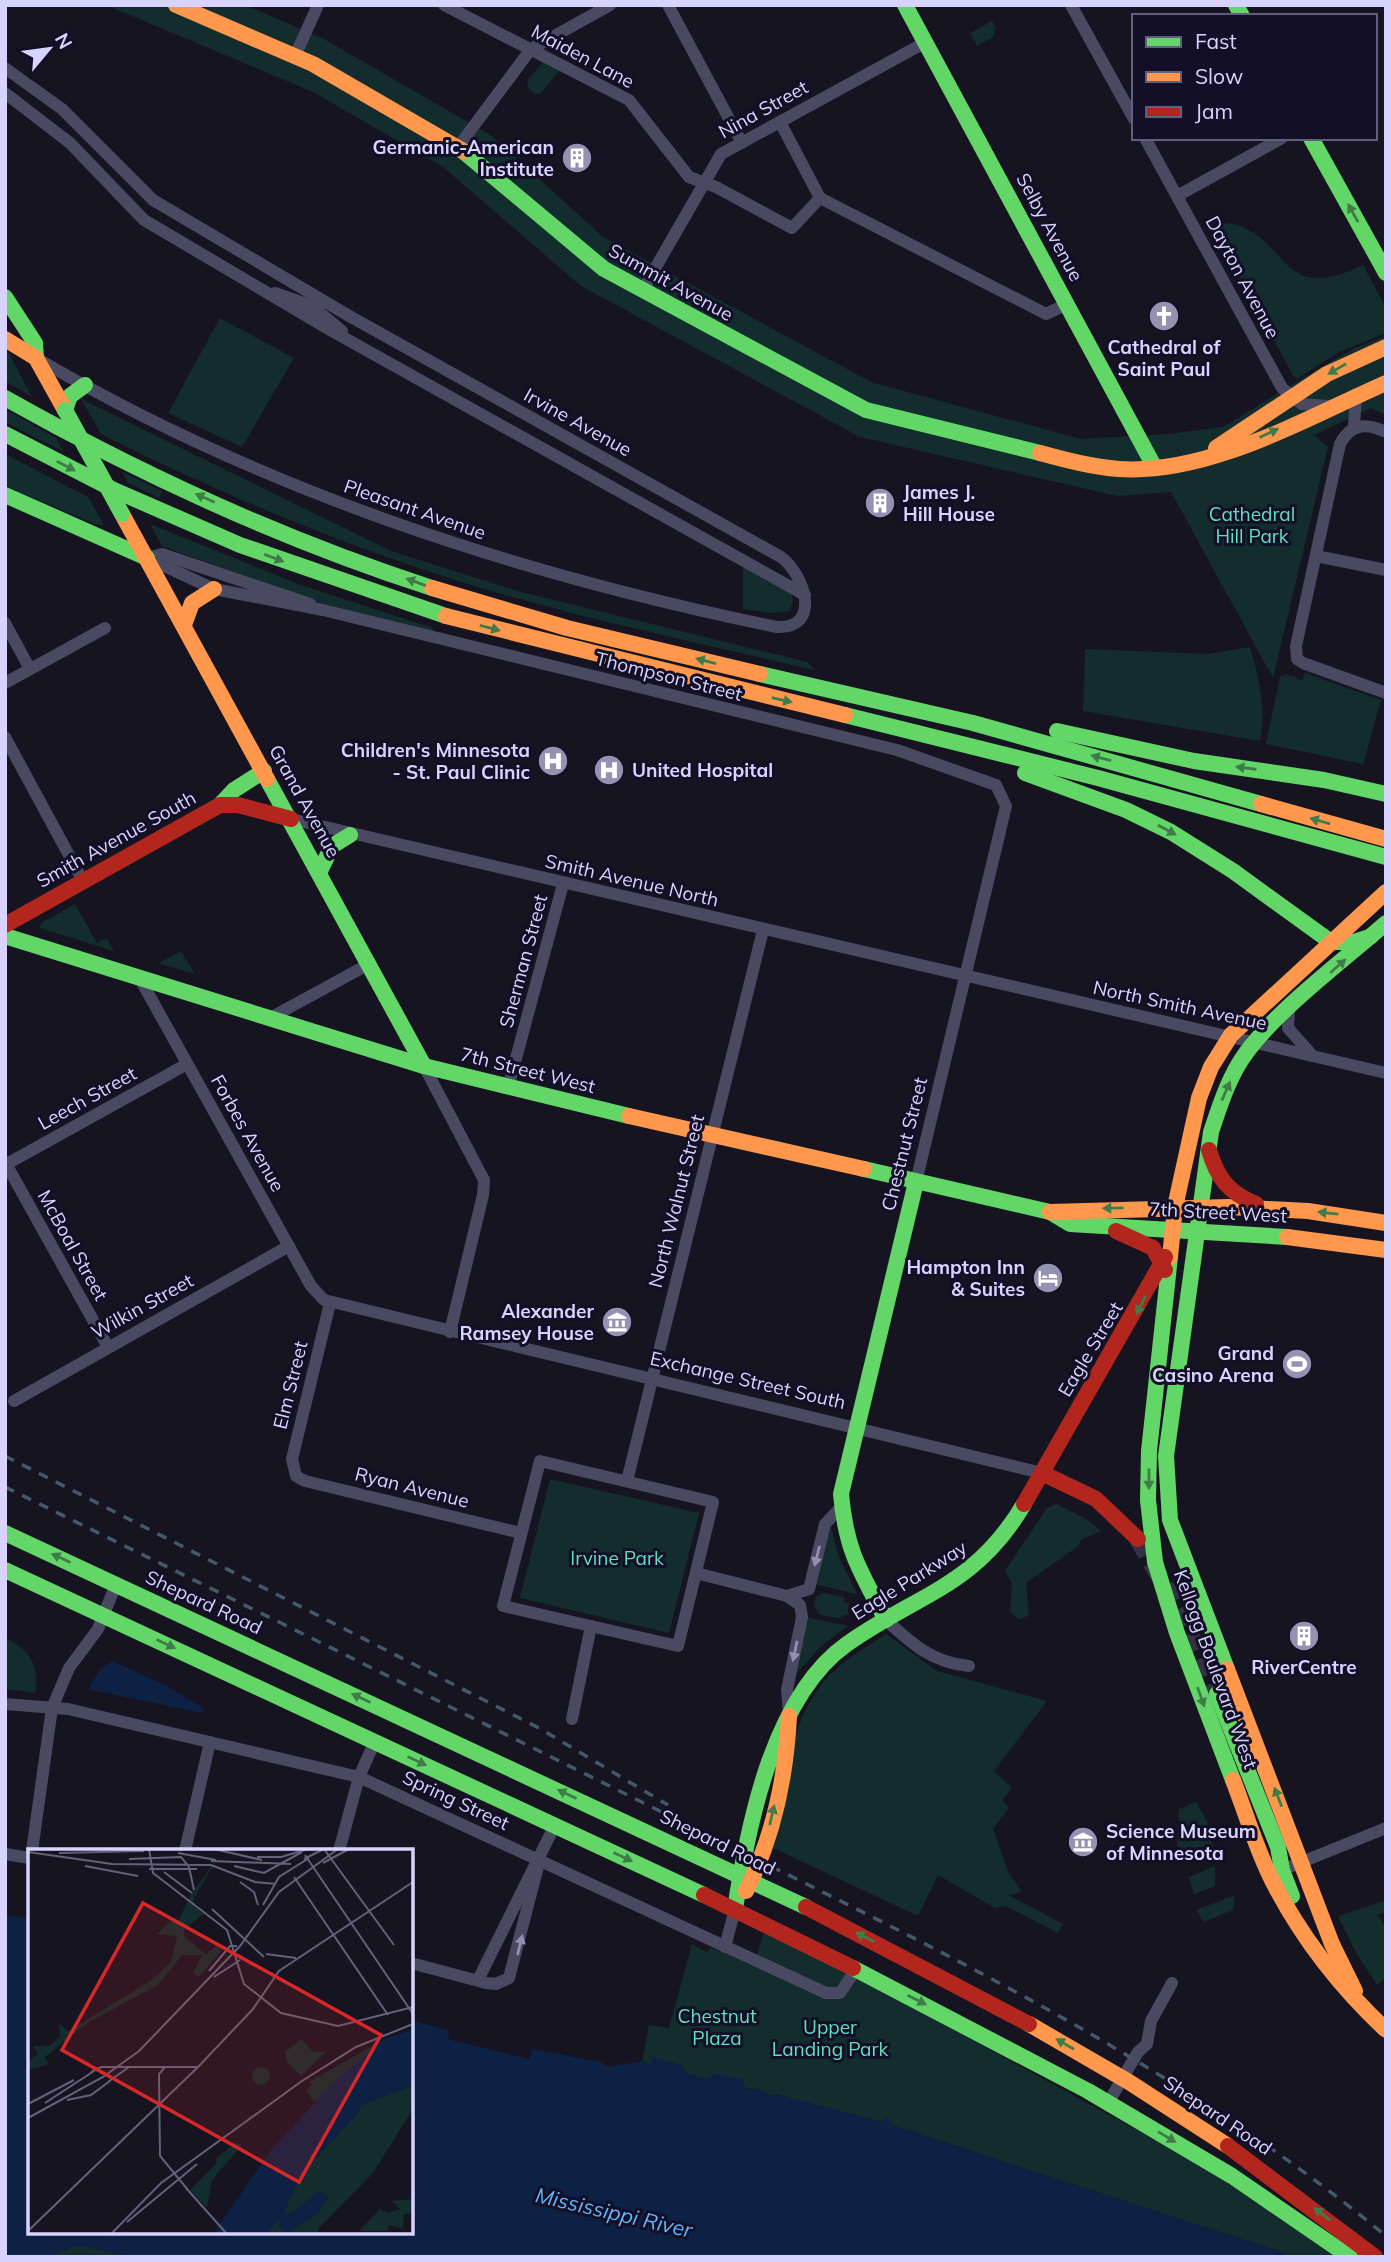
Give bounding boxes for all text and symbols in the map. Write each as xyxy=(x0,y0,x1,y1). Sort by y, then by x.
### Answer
north arrow xyxy=(14,14,84,84)
legend xyxy=(1132,14,1377,140)
street label: Maiden Lane xyxy=(527,19,639,93)
text: Fast xyxy=(1195,28,1237,54)
text: N xyxy=(50,29,78,53)
text: Slow xyxy=(1195,63,1243,89)
street label: Nina Street xyxy=(714,74,812,143)
text: Jam xyxy=(1195,98,1233,124)
place label: Germanic-American Institute xyxy=(372,135,554,181)
building icon: Germanic-American Institute xyxy=(560,141,594,175)
street label: Selby Avenue xyxy=(1011,169,1089,285)
one-way arrow xyxy=(1347,203,1359,223)
street label: Dayton Avenue xyxy=(1201,212,1285,342)
street label: Summit Avenue xyxy=(605,238,737,326)
church icon: Cathedral of Saint Paul xyxy=(1147,299,1181,333)
place label: Cathedral of Saint Paul xyxy=(1108,335,1221,381)
one-way arrow xyxy=(1327,363,1347,375)
street label: Irvine Avenue xyxy=(520,383,636,461)
one-way arrow xyxy=(1258,427,1279,438)
one-way arrow xyxy=(56,460,76,471)
street label: Pleasant Avenue xyxy=(341,473,489,545)
place label: James J. Hill House xyxy=(903,480,995,526)
building icon: James J. Hill House xyxy=(863,486,897,520)
one-way arrow xyxy=(194,492,215,503)
park label: Cathedral Hill Park xyxy=(1209,502,1295,548)
one-way arrow xyxy=(263,552,284,563)
one-way arrow xyxy=(405,576,426,587)
one-way arrow xyxy=(479,623,501,634)
street label: Thompson Street xyxy=(593,646,745,706)
one-way arrow xyxy=(695,655,717,666)
one-way arrow xyxy=(771,694,793,705)
place label: Children's Minnesota - St. Paul Clinic xyxy=(341,738,530,784)
street label: Grand Avenue xyxy=(264,740,346,862)
hospital icon: Children's Minnesota - St. Paul Clinic xyxy=(536,744,570,778)
one-way arrow xyxy=(1090,752,1112,763)
hospital icon: United Hospital xyxy=(592,753,626,787)
place label: United Hospital xyxy=(632,758,773,782)
one-way arrow xyxy=(1235,763,1257,774)
street label: Smith Avenue South xyxy=(32,785,200,893)
one-way arrow xyxy=(1309,815,1331,826)
one-way arrow xyxy=(1157,824,1176,836)
street label: Smith Avenue North xyxy=(543,848,721,912)
street label: Sherman Street xyxy=(494,891,552,1030)
one-way arrow xyxy=(1329,959,1346,974)
street label: North Smith Avenue xyxy=(1091,975,1269,1035)
street label: 7th Street West xyxy=(458,1042,598,1098)
street label: Leech Street xyxy=(34,1061,141,1135)
street label: Forbes Avenue xyxy=(206,1070,290,1196)
street label: Chestnut Street xyxy=(876,1074,932,1213)
one-way arrow xyxy=(1220,1081,1232,1101)
street label: North Walnut Street xyxy=(643,1112,709,1290)
street label: McBoal Street xyxy=(33,1185,113,1305)
street label: 7th Street West xyxy=(1148,1196,1288,1228)
one-way arrow xyxy=(1101,1202,1123,1214)
one-way arrow xyxy=(1317,1207,1339,1218)
place label: Hampton Inn & Suites xyxy=(906,1255,1025,1301)
hotel icon: Hampton Inn & Suites xyxy=(1031,1261,1065,1295)
street label: Wilkin Street xyxy=(87,1268,198,1344)
one-way arrow xyxy=(1135,1295,1146,1315)
street label: Eagle Street xyxy=(1052,1297,1128,1401)
place label: Alexander Ramsey House xyxy=(459,1299,595,1345)
museum icon: Alexander Ramsey House xyxy=(600,1305,634,1339)
street label: Elm Street xyxy=(267,1338,313,1432)
place label: Grand Casino Arena xyxy=(1152,1341,1274,1387)
street label: Exchange Street South xyxy=(648,1346,848,1414)
sports icon: Grand Casino Arena xyxy=(1280,1347,1314,1381)
street label: Ryan Avenue xyxy=(352,1461,472,1513)
one-way arrow xyxy=(1143,1469,1155,1491)
street label: Eagle Parkway xyxy=(847,1535,971,1625)
one-way arrow xyxy=(811,1545,822,1567)
park label: Irvine Park xyxy=(570,1546,664,1570)
one-way arrow xyxy=(51,1553,71,1564)
street label: Shepard Road xyxy=(142,1565,266,1639)
street label: Kellogg Boulevard West xyxy=(1169,1566,1263,1772)
building icon: RiverCentre xyxy=(1287,1619,1321,1653)
one-way arrow xyxy=(156,1638,176,1650)
one-way arrow xyxy=(790,1640,801,1662)
place label: RiverCentre xyxy=(1251,1655,1357,1679)
one-way arrow xyxy=(1196,1686,1207,1707)
one-way arrow xyxy=(351,1692,371,1704)
one-way arrow xyxy=(407,1755,427,1766)
street label: Spring Street xyxy=(399,1765,513,1835)
one-way arrow xyxy=(1272,1787,1283,1808)
one-way arrow xyxy=(557,1788,577,1800)
street label: Shepard Road xyxy=(656,1804,780,1880)
one-way arrow xyxy=(767,1804,778,1826)
place label: Science Museum of Minnesota xyxy=(1106,1819,1256,1865)
museum icon: Science Museum of Minnesota xyxy=(1066,1825,1100,1859)
inset map xyxy=(28,1849,413,2234)
one-way arrow xyxy=(613,1851,633,1863)
one-way arrow xyxy=(854,1932,874,1944)
one-way arrow xyxy=(515,1934,526,1956)
one-way arrow xyxy=(907,1994,927,2005)
park label: Chestnut Plaza xyxy=(677,2004,757,2050)
park label: Upper Landing Park xyxy=(772,2015,888,2061)
one-way arrow xyxy=(1055,2038,1075,2050)
street label: Shepard Road xyxy=(1159,2070,1277,2160)
one-way arrow xyxy=(1157,2131,1176,2143)
water label: Mississippi River xyxy=(533,2181,696,2243)
one-way arrow xyxy=(1313,2207,1331,2222)

